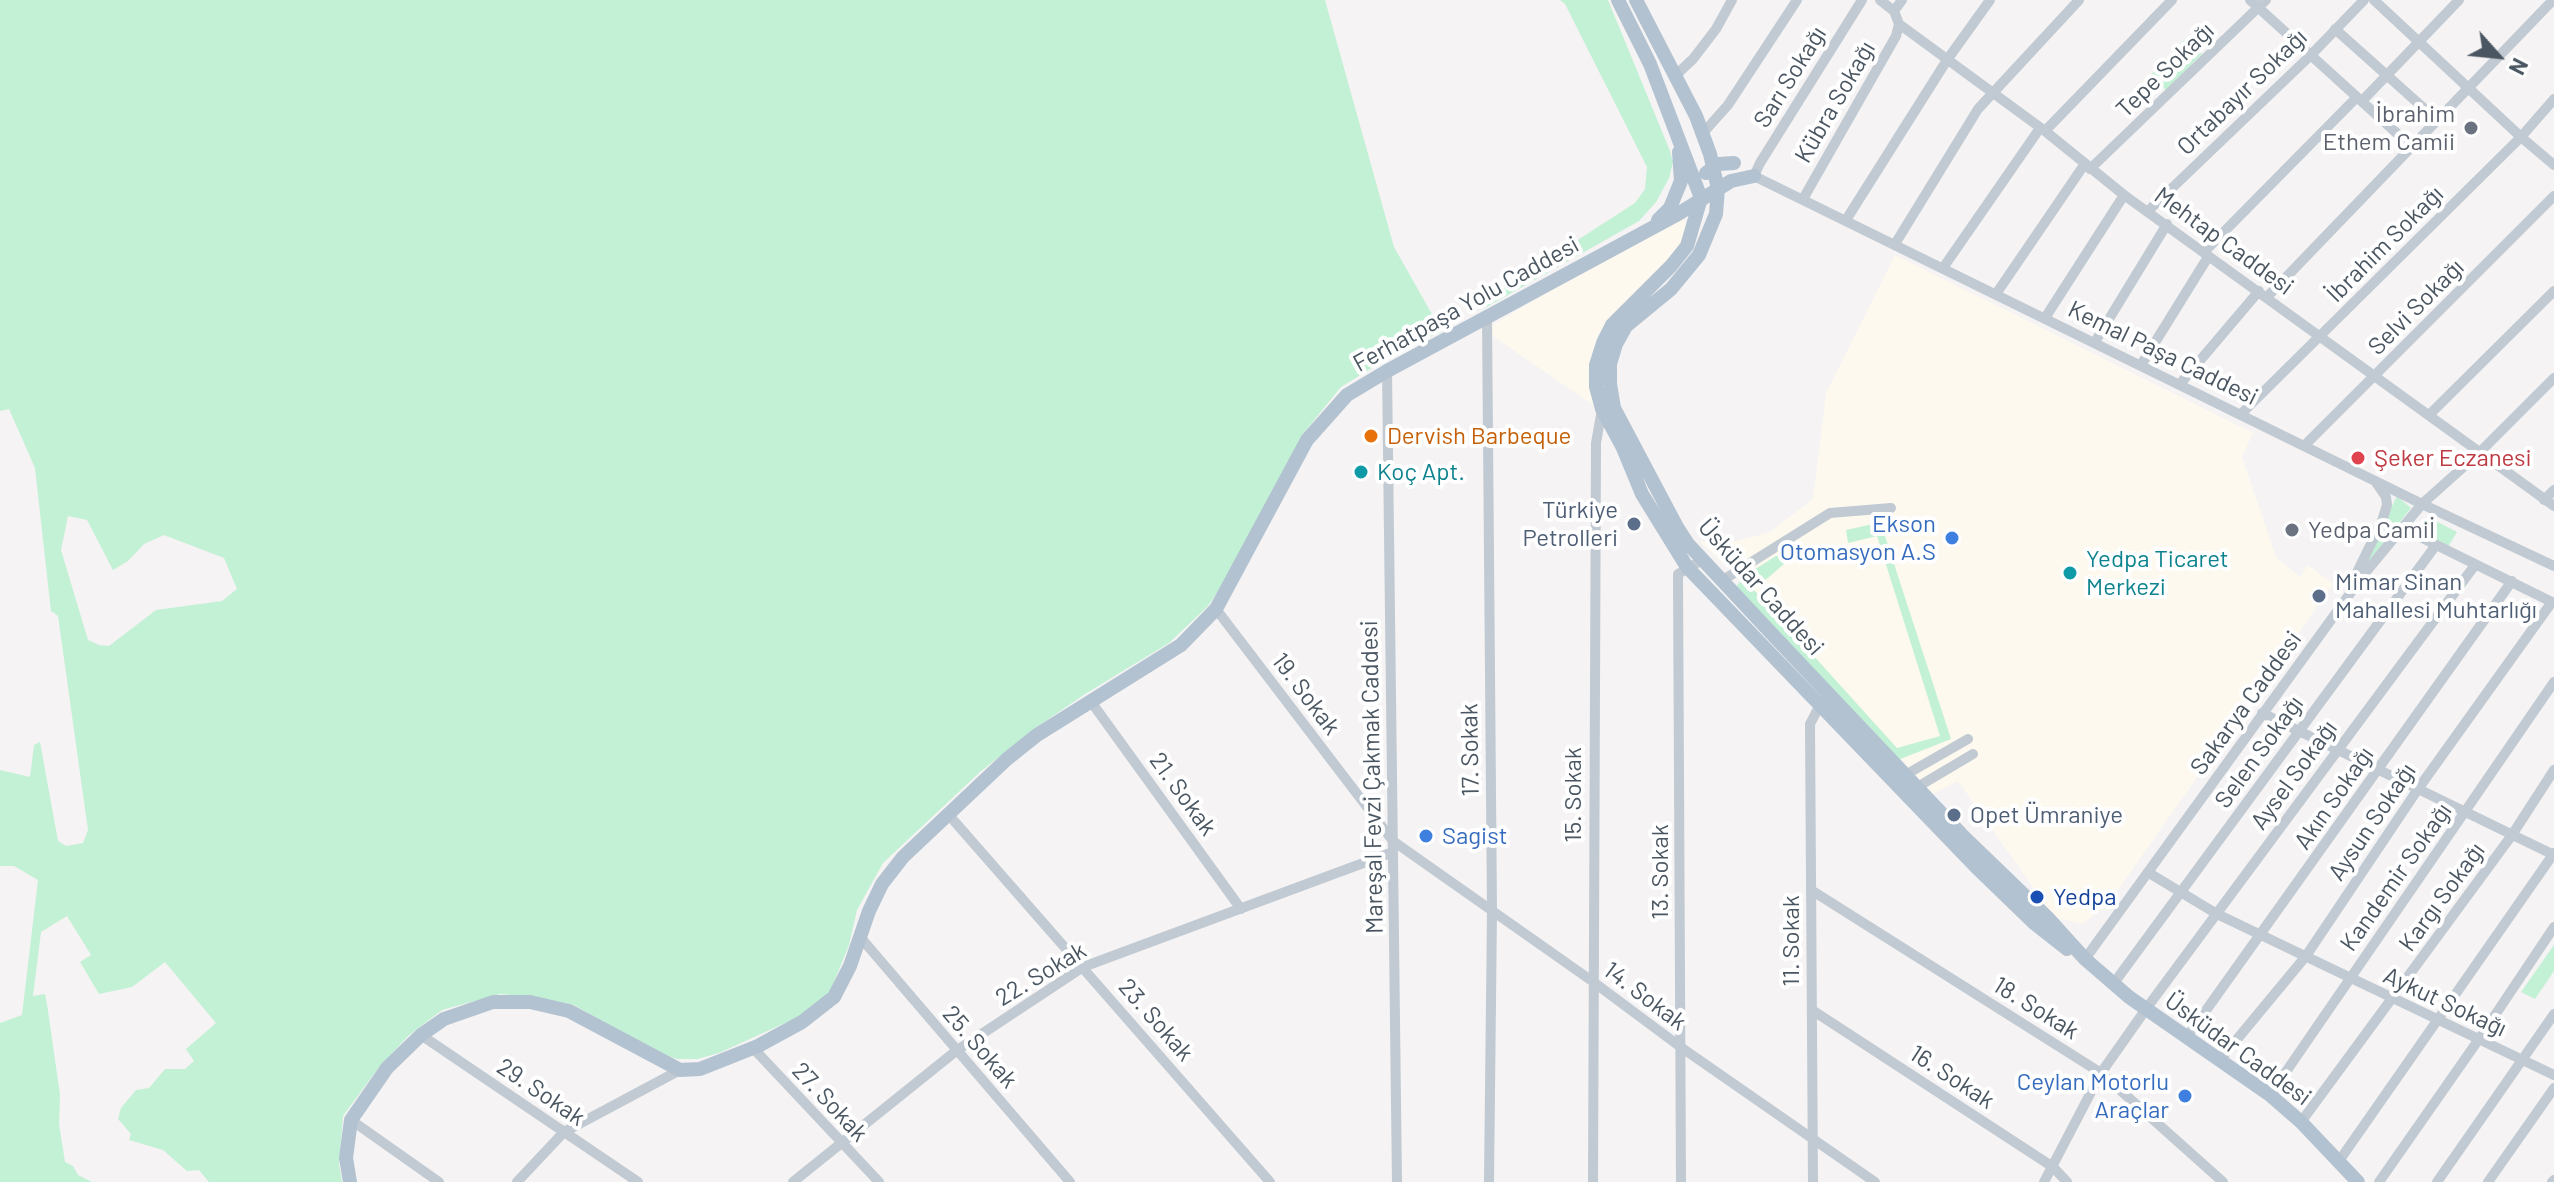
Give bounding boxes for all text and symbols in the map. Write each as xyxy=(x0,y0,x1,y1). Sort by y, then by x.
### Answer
street label: Tepe Sokağı xyxy=(2110,16,2220,124)
north arrow xyxy=(2458,16,2538,96)
street label: Sarı Sokağı xyxy=(1748,21,1832,133)
street label: Ortabayır Sokağı xyxy=(2171,23,2313,161)
street label: Kübra Sokağı xyxy=(1789,36,1881,168)
text: N xyxy=(2504,54,2534,79)
place label: İbrahim Ethem Camii xyxy=(2323,100,2455,156)
marker: İbrahim Ethem Camii xyxy=(2462,119,2480,137)
street label: İbrahim Sokağı xyxy=(2321,180,2449,308)
street label: Mehtap Caddesi xyxy=(2149,181,2299,301)
street label: Ferhatpaşa Yolu Caddesi xyxy=(1348,230,1584,378)
street label: Selvi Sokağı xyxy=(2362,253,2470,361)
street label: Kemal Paşa Caddesi xyxy=(2063,295,2263,411)
place label: Dervish Barbeque xyxy=(1387,422,1571,450)
marker: Dervish Barbeque xyxy=(1362,427,1380,445)
place label: Şeker Eczanesi xyxy=(2374,444,2532,472)
marker: Şeker Eczanesi xyxy=(2349,449,2367,467)
place label: Koç Apt. xyxy=(1377,458,1465,486)
marker: Koç Apt. xyxy=(1352,463,1370,481)
place label: Türkiye Petrolleri xyxy=(1522,496,1618,552)
place label: Ekson Otomasyon A.S xyxy=(1780,510,1936,566)
street label: Üsküdar Caddesi xyxy=(1692,513,1830,661)
marker: Türkiye Petrolleri xyxy=(1625,515,1643,533)
place label: Yedpa Camiİ xyxy=(2308,516,2435,544)
marker: Yedpa Camiİ xyxy=(2283,521,2301,539)
marker: Ekson Otomasyon A.S xyxy=(1943,529,1961,547)
place label: Yedpa Ticaret Merkezi xyxy=(2086,545,2228,601)
marker: Yedpa Ticaret Merkezi xyxy=(2061,564,2079,582)
place label: Mimar Sinan Mahallesi Muhtarlığı xyxy=(2335,568,2537,624)
marker: Mimar Sinan Mahallesi Muhtarlığı xyxy=(2310,587,2328,605)
street label: Mareşal Fevzi Çakmak Caddesi xyxy=(1355,620,1389,934)
street label: Sakarya Caddesi xyxy=(2184,625,2308,781)
street label: 19. Sokak xyxy=(1266,647,1346,741)
street label: Selen Sokağı xyxy=(2209,690,2309,814)
street label: 17. Sokak xyxy=(1455,703,1485,797)
street label: Aysel Sokağı xyxy=(2245,715,2343,835)
street label: Akın Sokağı xyxy=(2288,741,2380,855)
street label: 21. Sokak xyxy=(1143,747,1223,841)
street label: 15. Sokak xyxy=(1559,747,1587,843)
street label: Aysun Sokağı xyxy=(2322,758,2422,886)
street label: Kandemir Sokağı xyxy=(2334,797,2458,957)
place label: Opet Ümraniye xyxy=(1970,801,2123,829)
marker: Opet Ümraniye xyxy=(1945,806,1963,824)
place label: Sagist xyxy=(1442,822,1507,850)
street label: 13. Sokak xyxy=(1646,824,1674,920)
marker: Sagist xyxy=(1417,827,1435,845)
street label: Kargı Sokağı xyxy=(2393,837,2491,957)
place label: Yedpa xyxy=(2053,883,2117,911)
marker: Yedpa xyxy=(2028,888,2046,906)
street label: 11. Sokak xyxy=(1777,895,1805,987)
street label: 22. Sokak xyxy=(991,936,1091,1012)
street label: 14. Sokak xyxy=(1598,956,1692,1036)
street label: Aykut Sokağı xyxy=(2379,961,2511,1043)
street label: 18. Sokak xyxy=(1988,970,2084,1046)
street label: 23. Sokak xyxy=(1112,973,1200,1067)
street label: Üsküdar Caddesi xyxy=(2159,986,2317,1112)
street label: 25. Sokak xyxy=(936,1000,1024,1094)
street label: 16. Sokak xyxy=(1904,1039,2000,1115)
street label: 29. Sokak xyxy=(491,1052,591,1132)
street label: 27. Sokak xyxy=(786,1056,874,1148)
place label: Ceylan Motorlu Araçlar xyxy=(2017,1068,2169,1124)
marker: Ceylan Motorlu Araçlar xyxy=(2176,1087,2194,1105)

